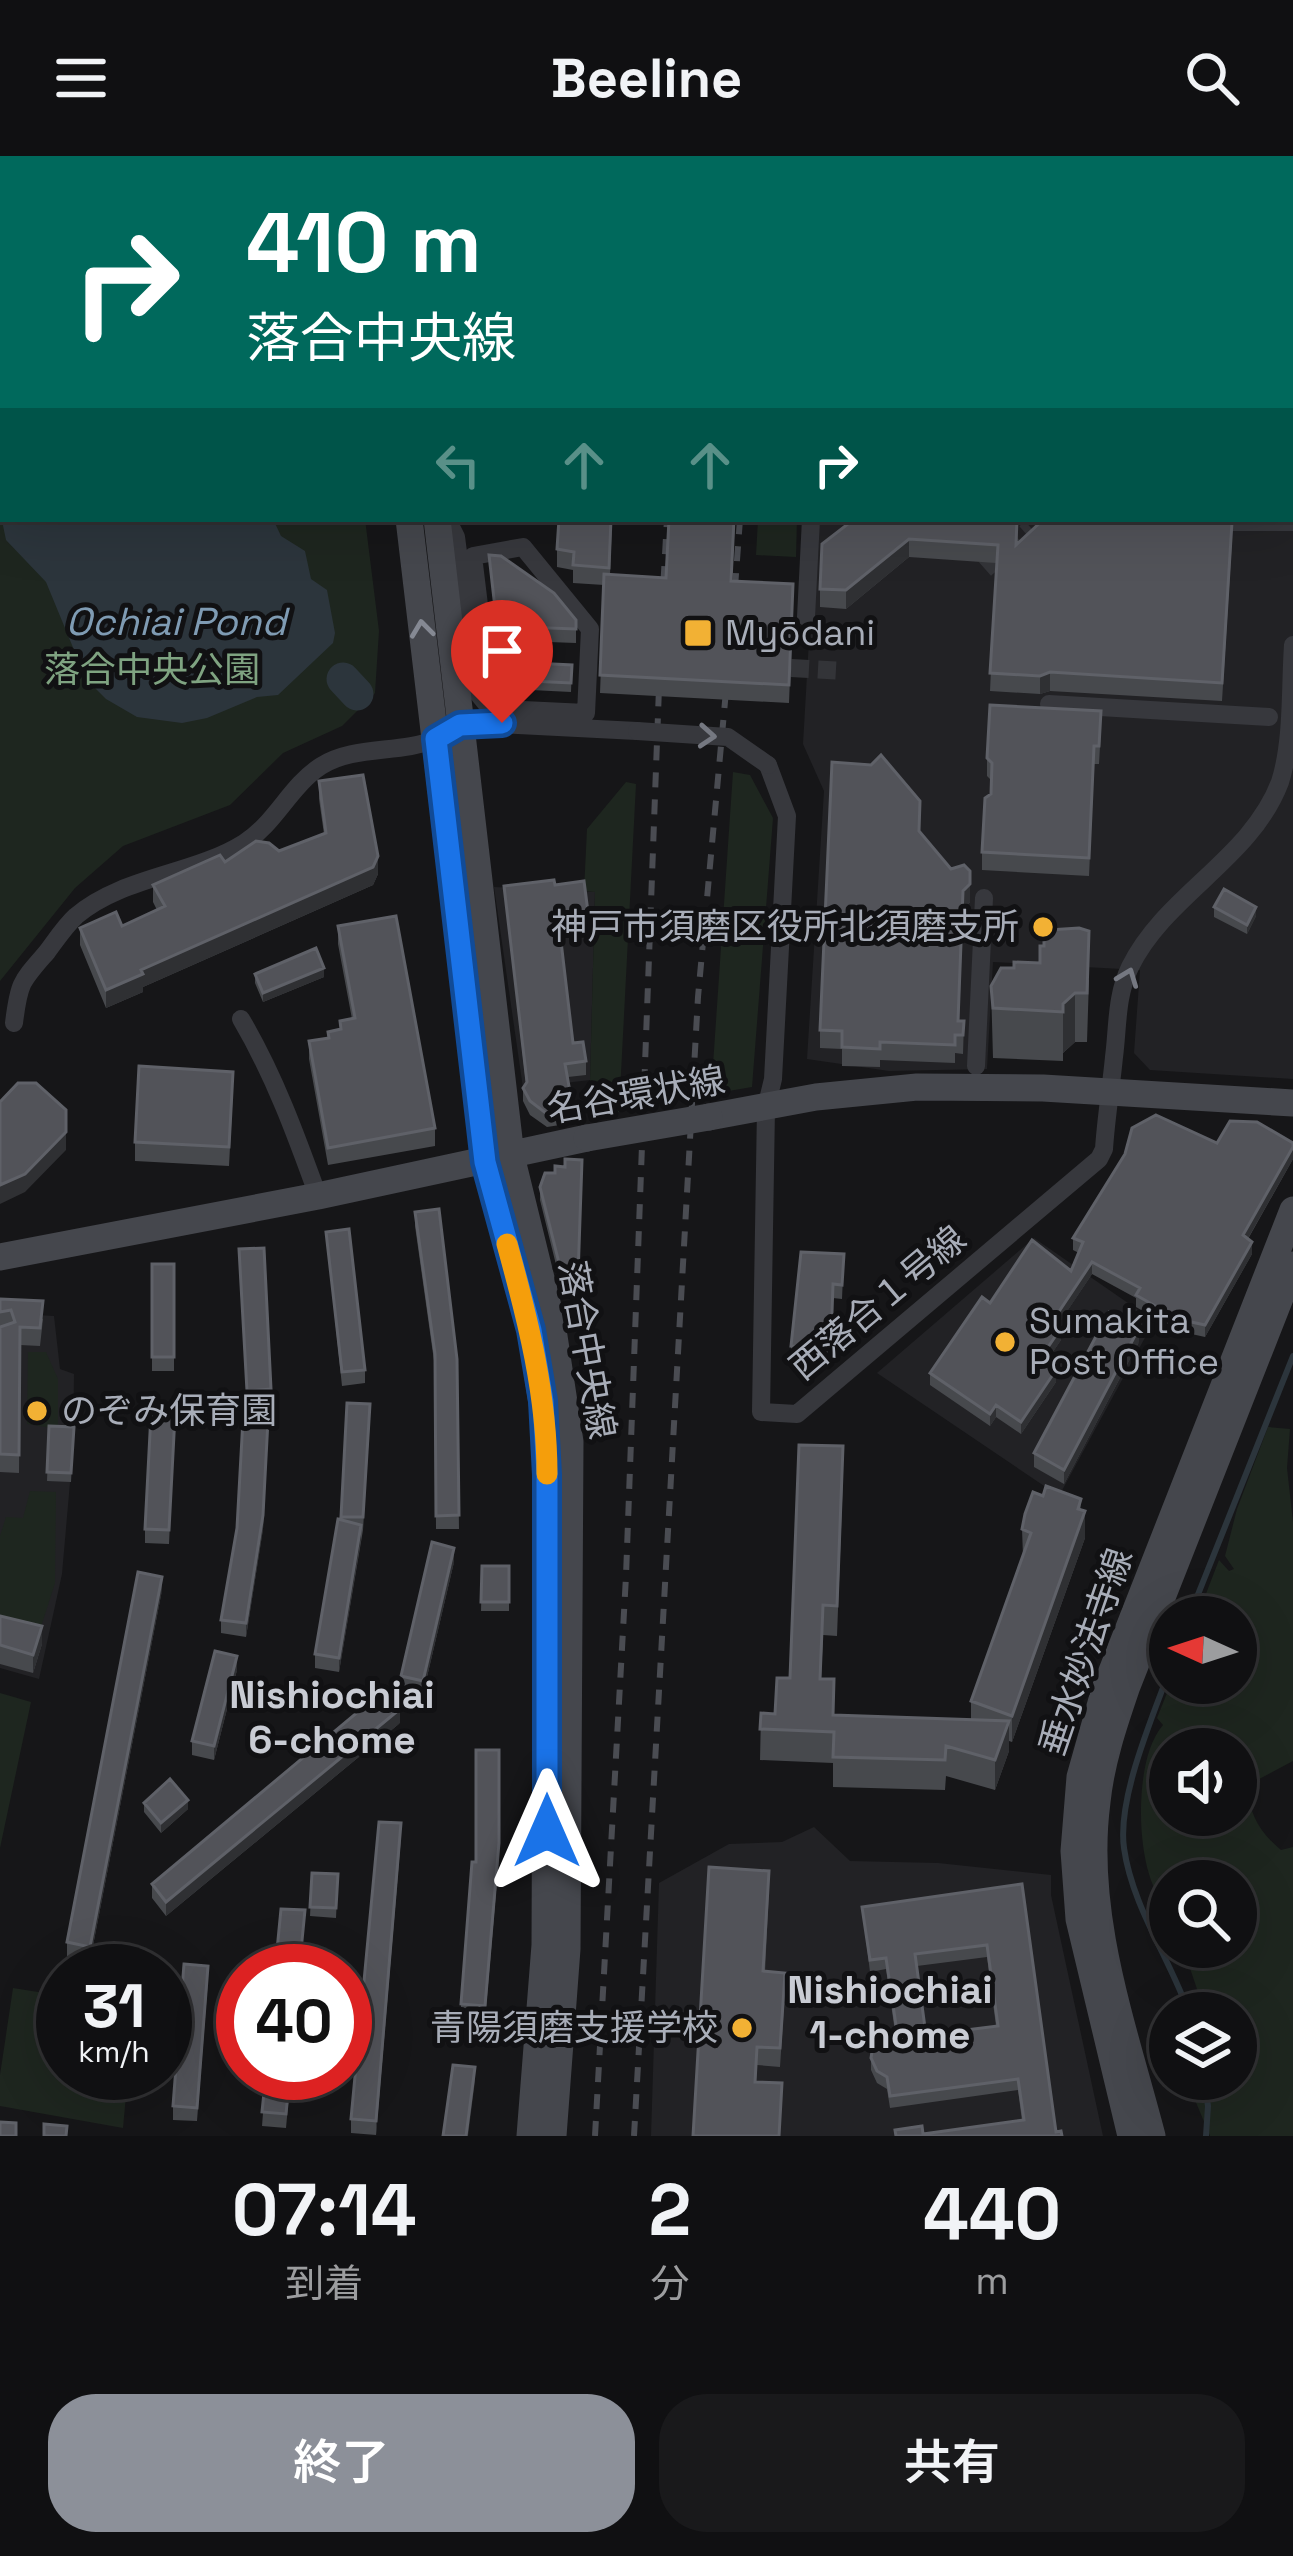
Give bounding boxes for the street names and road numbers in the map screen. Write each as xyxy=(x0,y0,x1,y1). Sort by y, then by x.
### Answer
street label: 名谷環状線 xyxy=(543,1057,729,1133)
street label: 西落合１号線 xyxy=(780,1216,976,1390)
street label: 落合中央線 xyxy=(549,1257,625,1443)
street label: 垂水妙法寺線 xyxy=(1029,1542,1143,1762)

